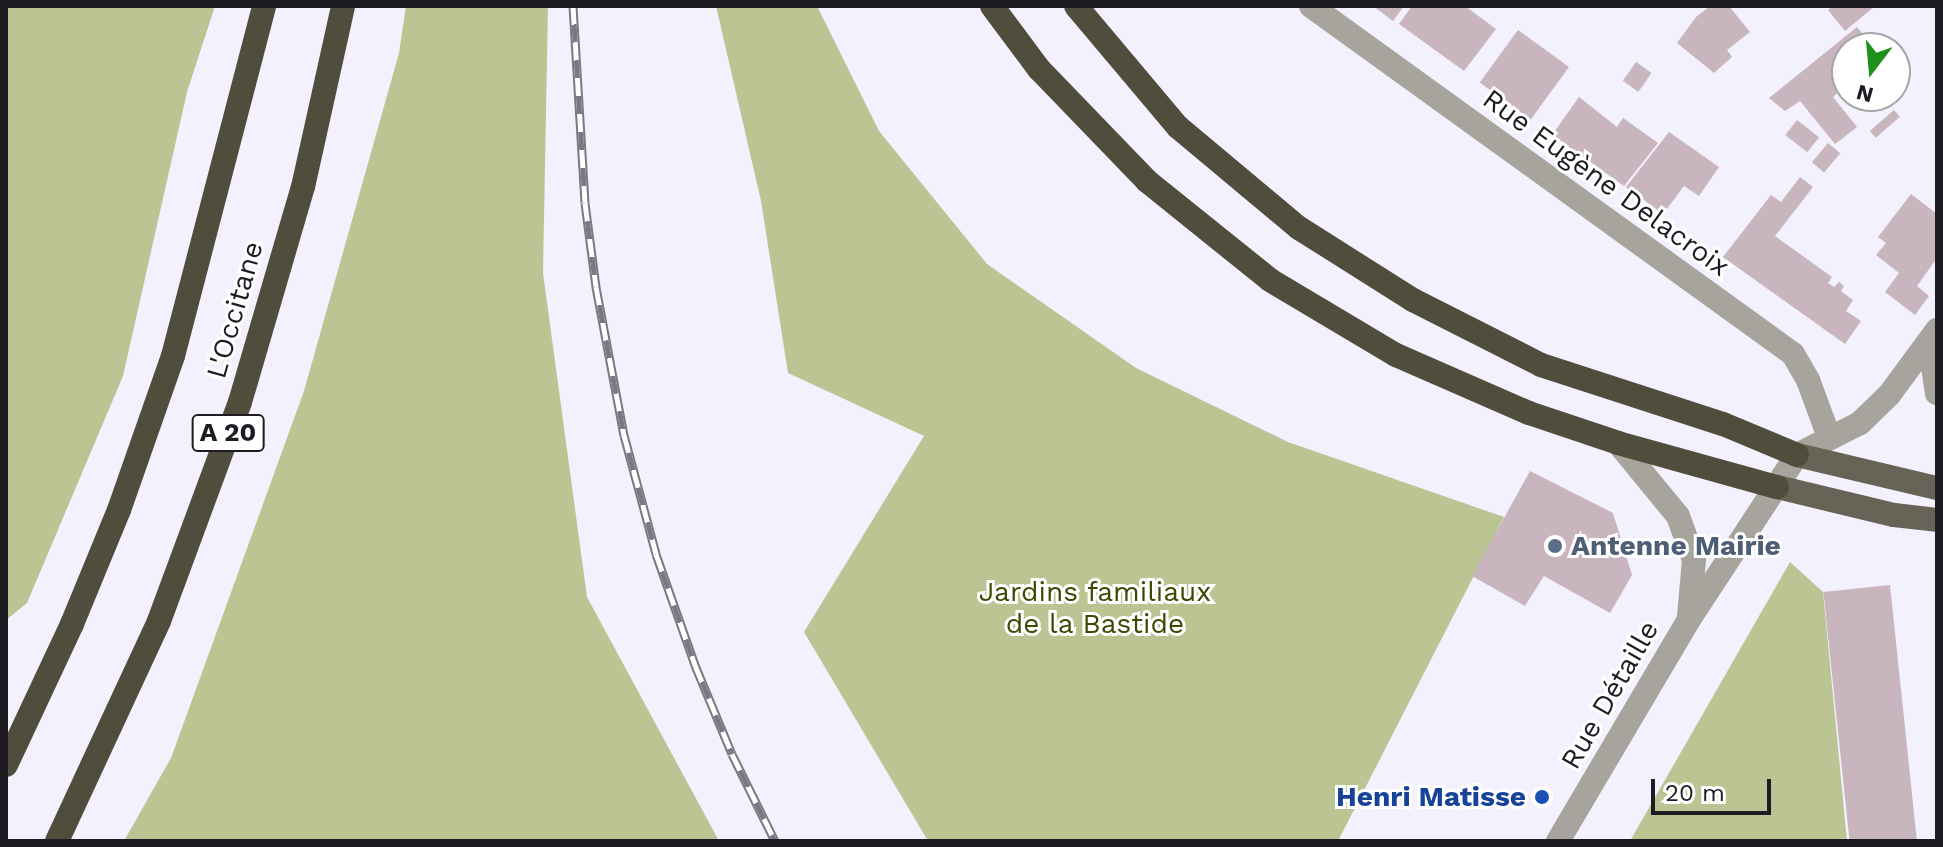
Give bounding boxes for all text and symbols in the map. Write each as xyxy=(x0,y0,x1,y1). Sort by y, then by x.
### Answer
north arrow xyxy=(1831,32,1911,112)
text: N xyxy=(1854,79,1876,108)
street label: Rue Eugène Delacroix xyxy=(1476,82,1736,284)
street label: L'Occitane xyxy=(199,238,271,382)
road number: A 20 xyxy=(190,411,266,455)
place label: Antenne Mairie xyxy=(1571,529,1781,563)
marker: Antenne Mairie xyxy=(1546,537,1564,555)
park label: Jardins familiaux de la Bastide xyxy=(978,575,1212,641)
street label: Rue Détaille xyxy=(1554,615,1666,775)
scale bar xyxy=(1655,763,1775,813)
text: 20 m xyxy=(1665,779,1725,807)
place label: Henri Matisse xyxy=(1336,780,1526,814)
marker: Henri Matisse xyxy=(1533,788,1551,806)

